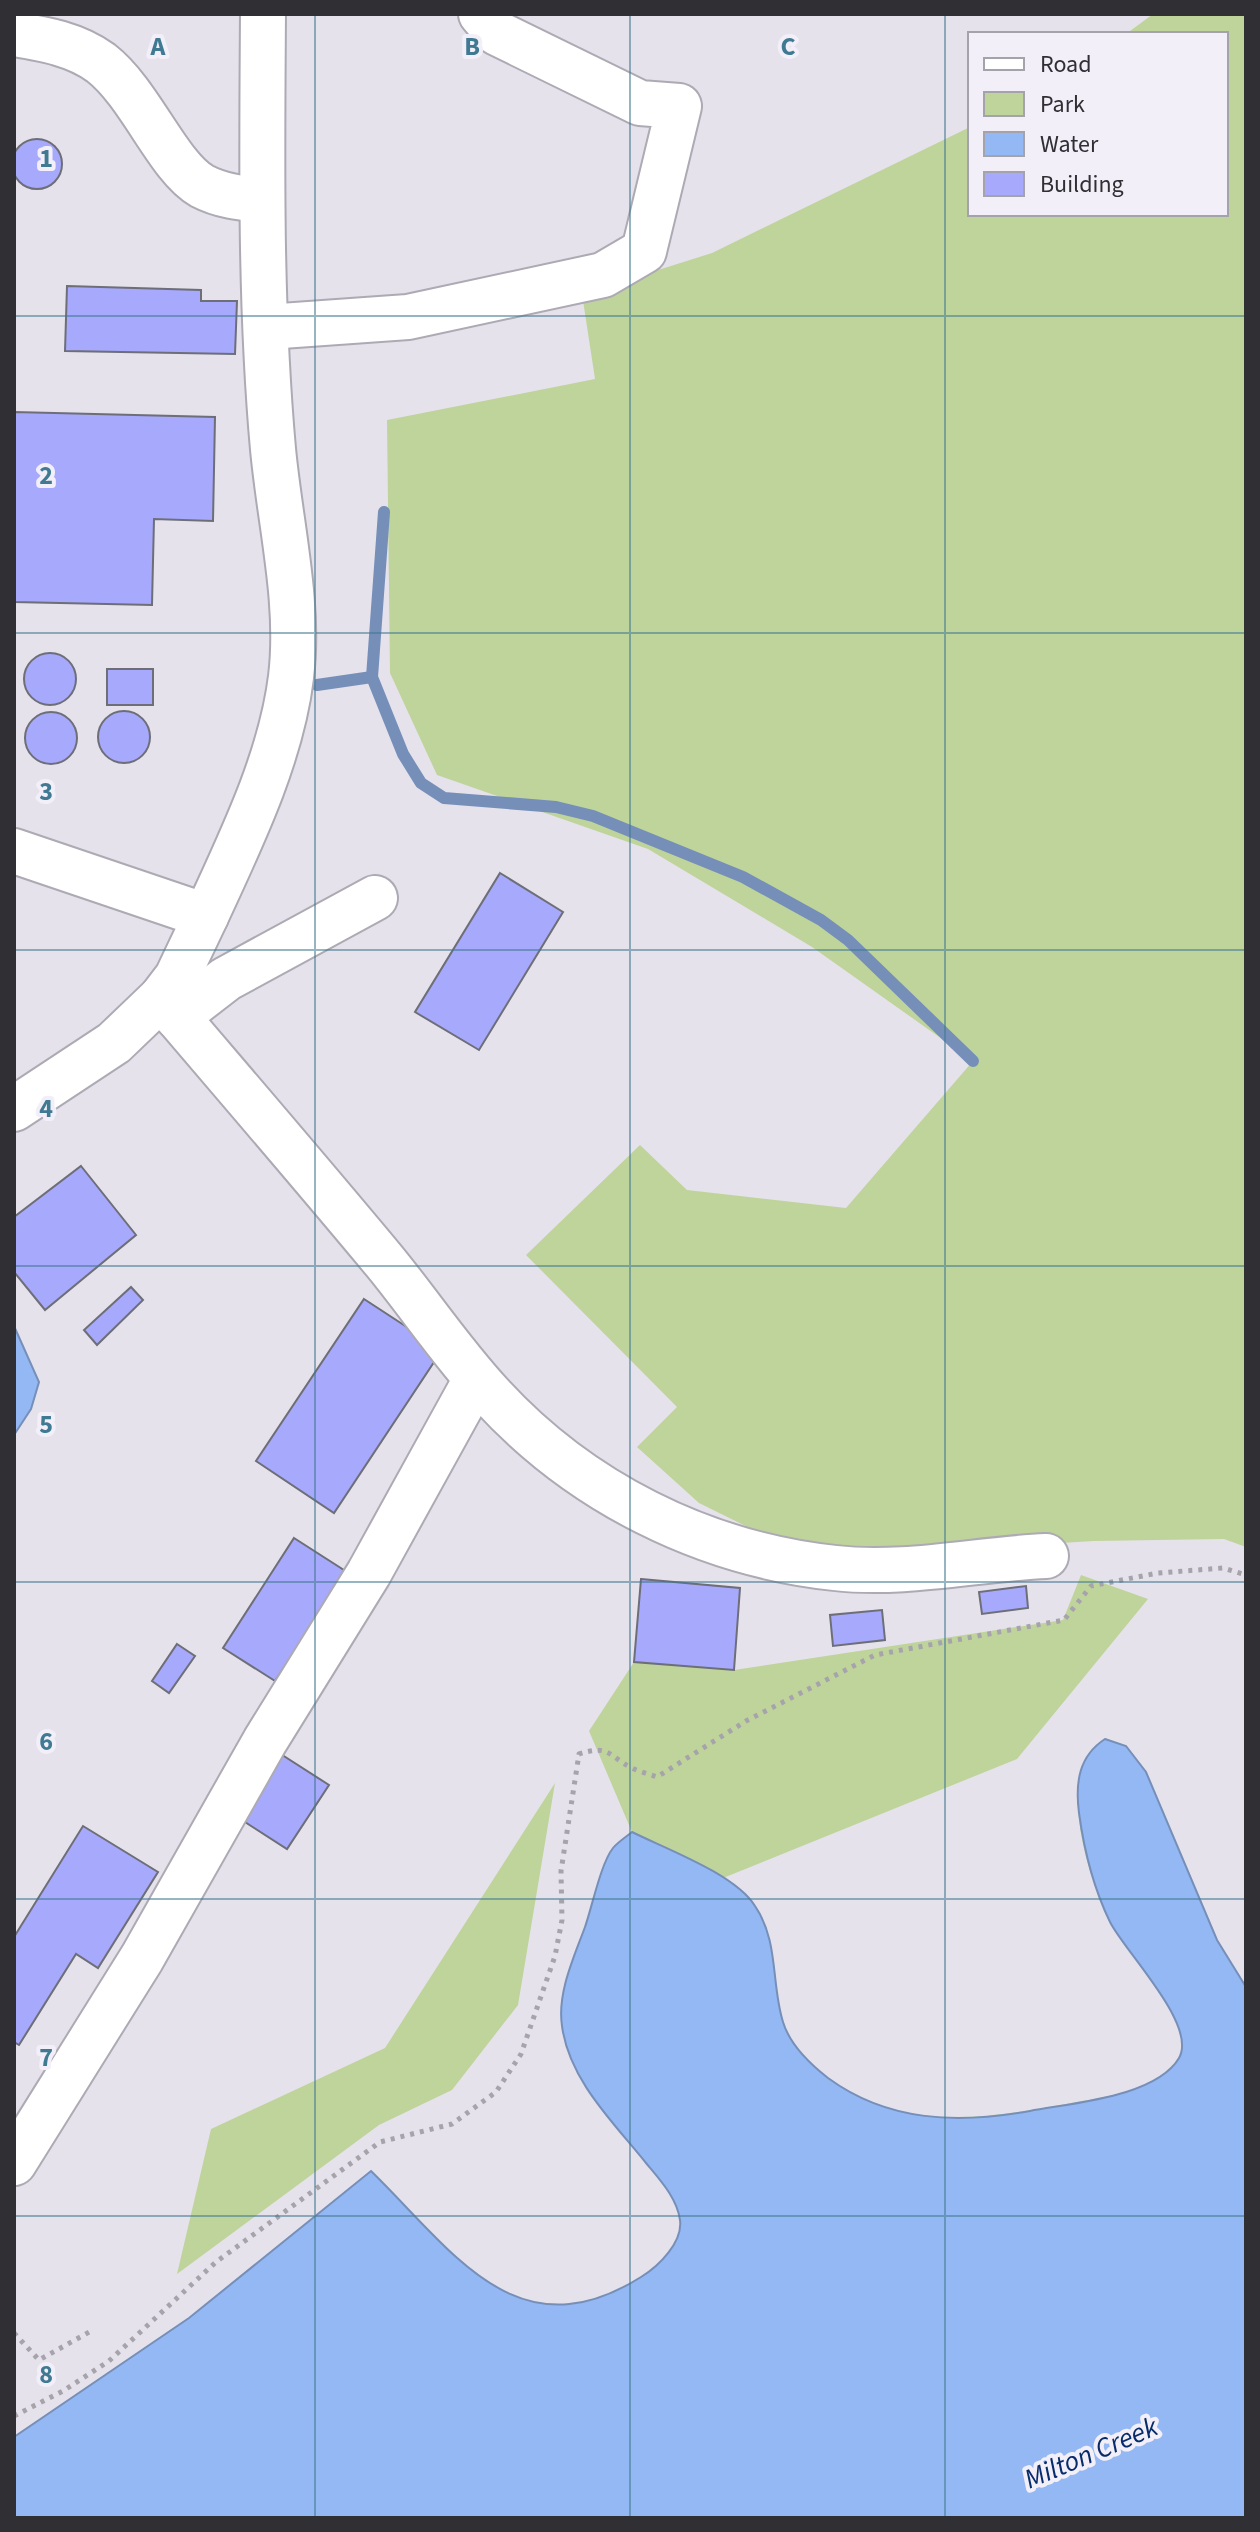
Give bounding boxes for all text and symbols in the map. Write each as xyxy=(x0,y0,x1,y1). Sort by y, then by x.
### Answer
text: A xyxy=(150,28,167,65)
text: B xyxy=(464,28,480,65)
text: C xyxy=(780,28,796,65)
legend xyxy=(968,32,1228,216)
text: Road xyxy=(1040,47,1092,82)
text: Park xyxy=(1040,87,1085,122)
text: Water xyxy=(1040,127,1099,162)
text: 1 xyxy=(39,140,53,177)
text: Building xyxy=(1040,167,1124,202)
text: 2 xyxy=(39,457,53,494)
text: 3 xyxy=(39,773,53,810)
text: 4 xyxy=(39,1090,53,1127)
text: 5 xyxy=(39,1406,53,1443)
text: 6 xyxy=(39,1723,53,1760)
text: 7 xyxy=(39,2039,53,2076)
text: 8 xyxy=(39,2356,53,2393)
water label: Milton Creek xyxy=(1018,2407,1165,2499)

